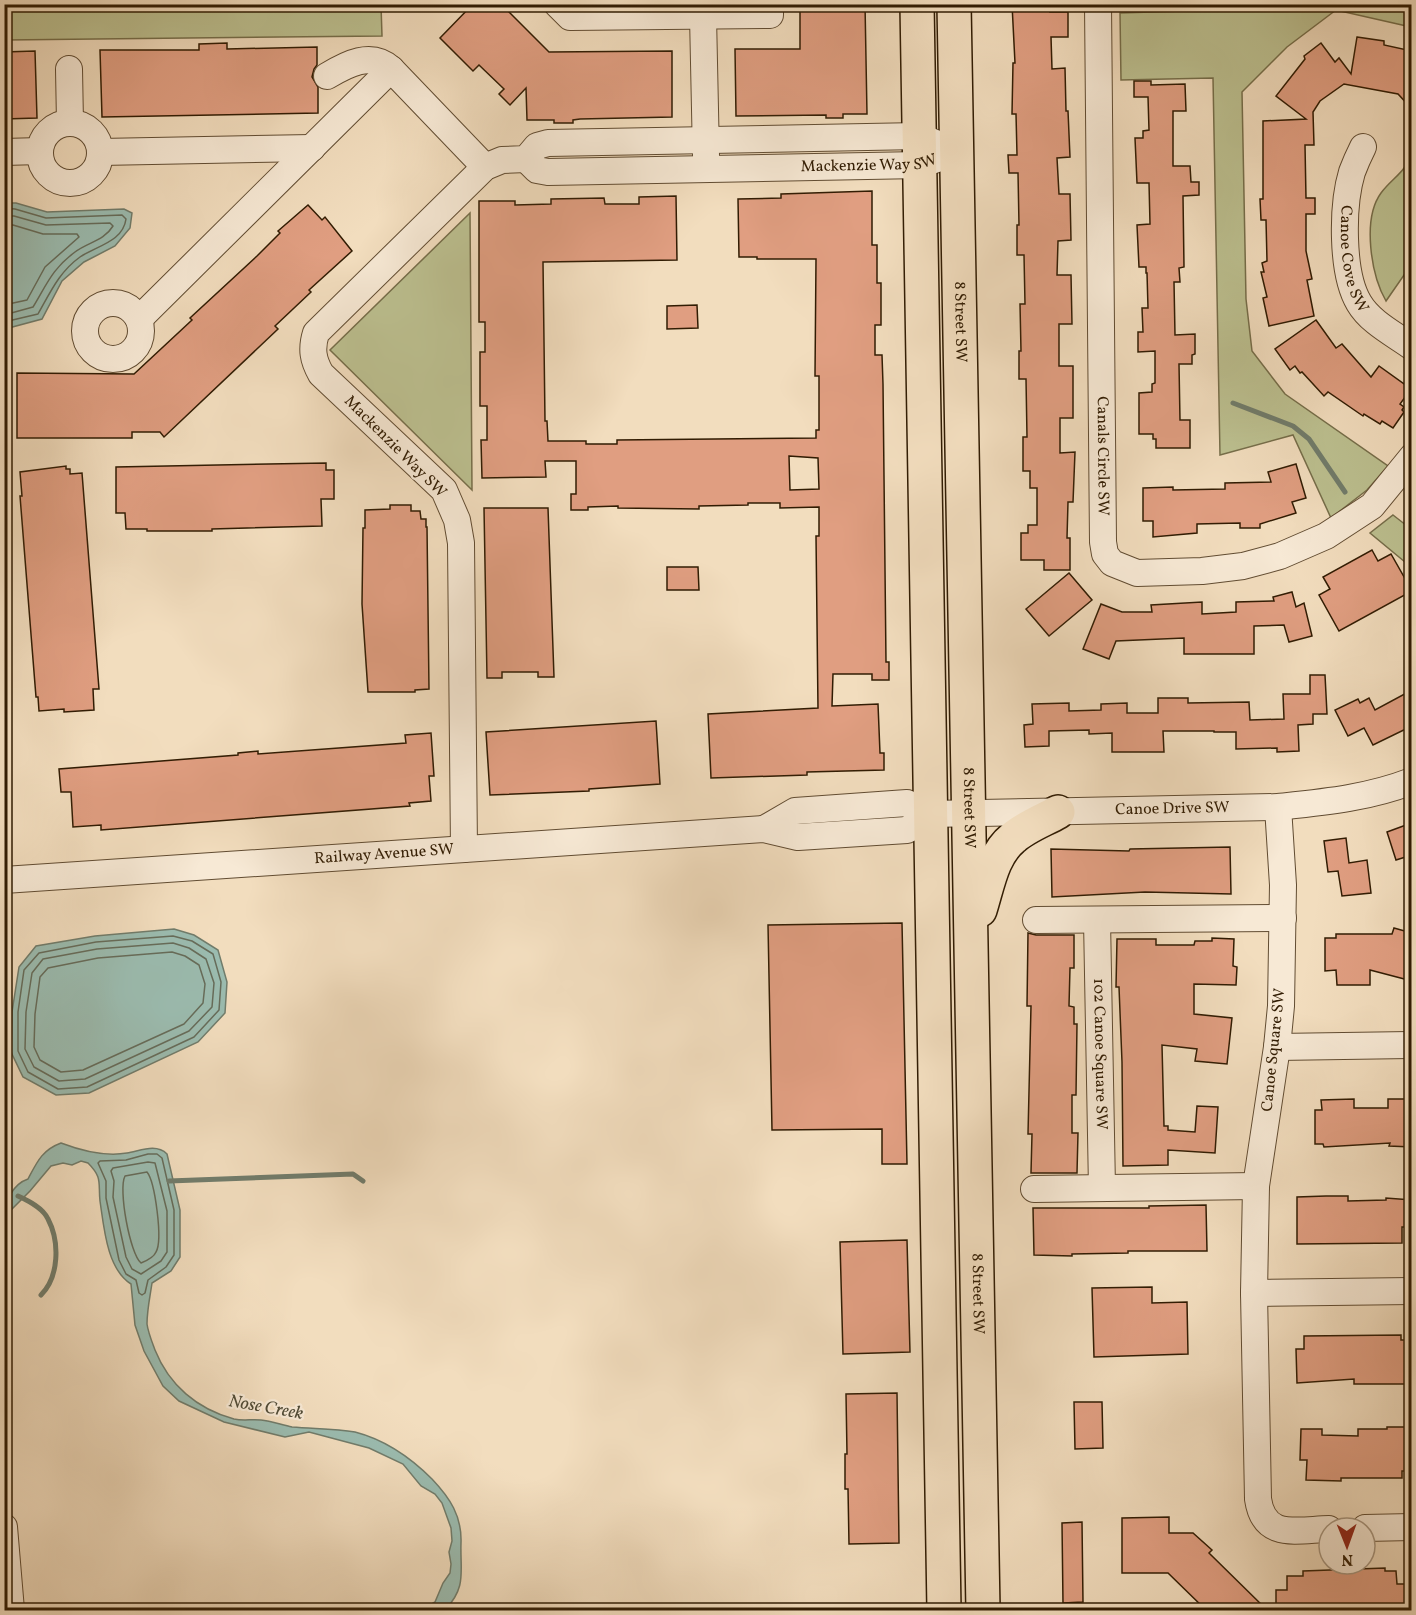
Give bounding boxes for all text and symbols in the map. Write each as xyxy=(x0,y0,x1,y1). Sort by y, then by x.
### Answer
street label: Mackenzie Way SW xyxy=(801,149,940,178)
street label: Canoe Cove SW xyxy=(1334,204,1374,317)
street label: 8 Street SW xyxy=(948,281,971,363)
street label: Mackenzie Way SW xyxy=(339,391,451,503)
street label: Canals Circle SW xyxy=(1091,396,1114,516)
street label: 8 Street SW xyxy=(957,767,980,849)
street label: Canoe Drive SW xyxy=(1115,797,1230,821)
street label: Railway Avenue SW xyxy=(314,839,455,870)
street label: 102 Canoe Square SW xyxy=(1087,978,1112,1130)
street label: Canoe Square SW xyxy=(1257,987,1291,1113)
street label: 8 Street SW xyxy=(966,1253,989,1335)
water label: Nose Creek xyxy=(227,1389,305,1427)
north arrow xyxy=(1317,1516,1377,1576)
text: N xyxy=(1341,1548,1353,1570)

